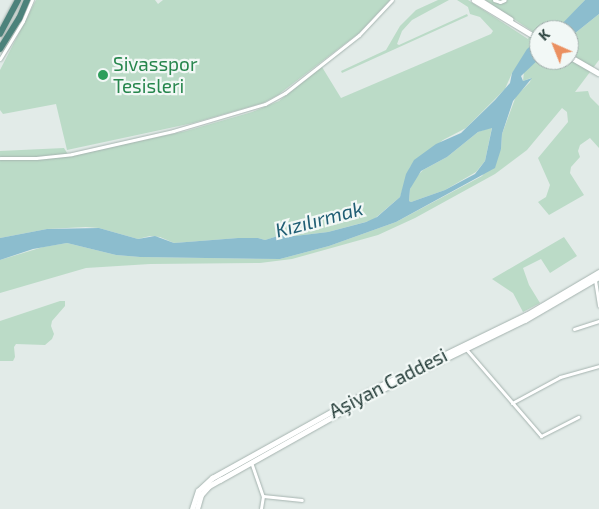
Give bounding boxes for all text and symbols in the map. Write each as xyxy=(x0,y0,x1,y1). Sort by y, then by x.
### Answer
north arrow xyxy=(529,20,579,70)
text: K xyxy=(535,25,553,44)
place label: Sivasspor Tesisleri xyxy=(113,53,198,97)
marker: Sivasspor Tesisleri xyxy=(97,69,109,81)
water label: Kızılırmak xyxy=(273,196,365,242)
street label: Aşiyan Caddesi xyxy=(325,343,451,423)

